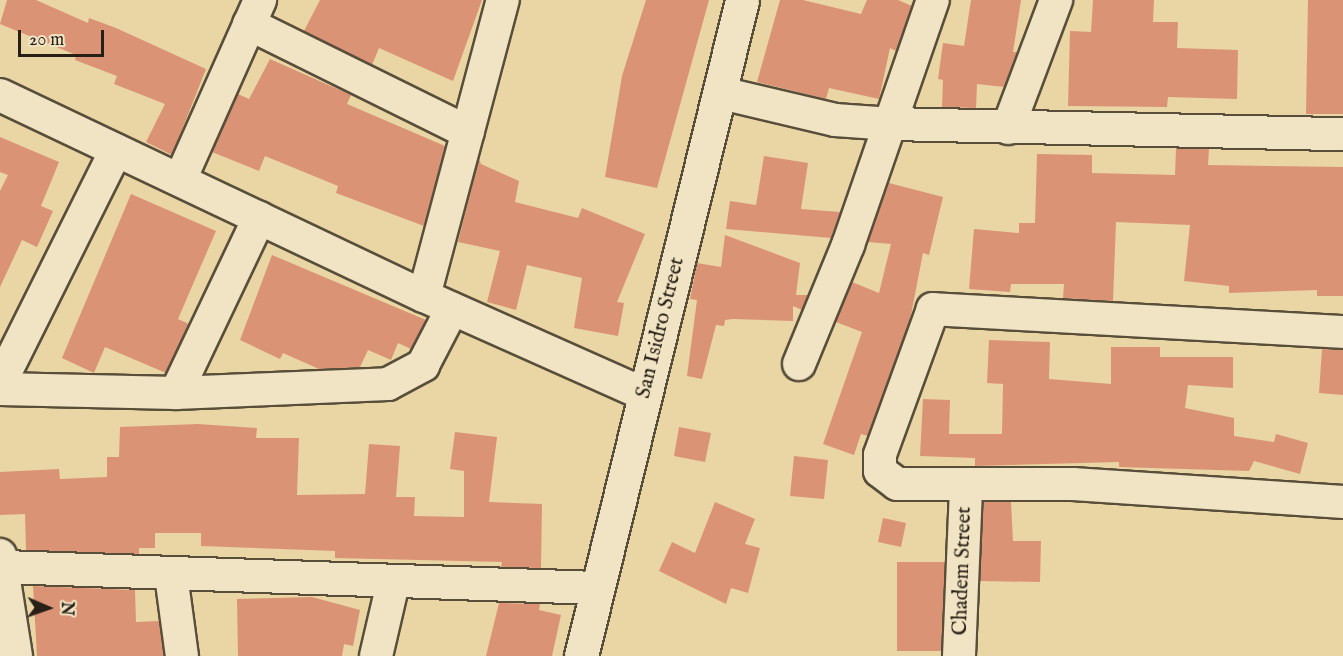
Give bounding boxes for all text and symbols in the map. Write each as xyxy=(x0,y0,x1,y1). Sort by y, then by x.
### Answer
scale bar xyxy=(21,18,106,56)
text: 20 m xyxy=(29,29,64,52)
street label: San Isidro Street xyxy=(631,255,691,401)
street label: Chadem Street xyxy=(948,506,978,636)
north arrow xyxy=(18,578,78,638)
text: N xyxy=(56,601,76,616)

